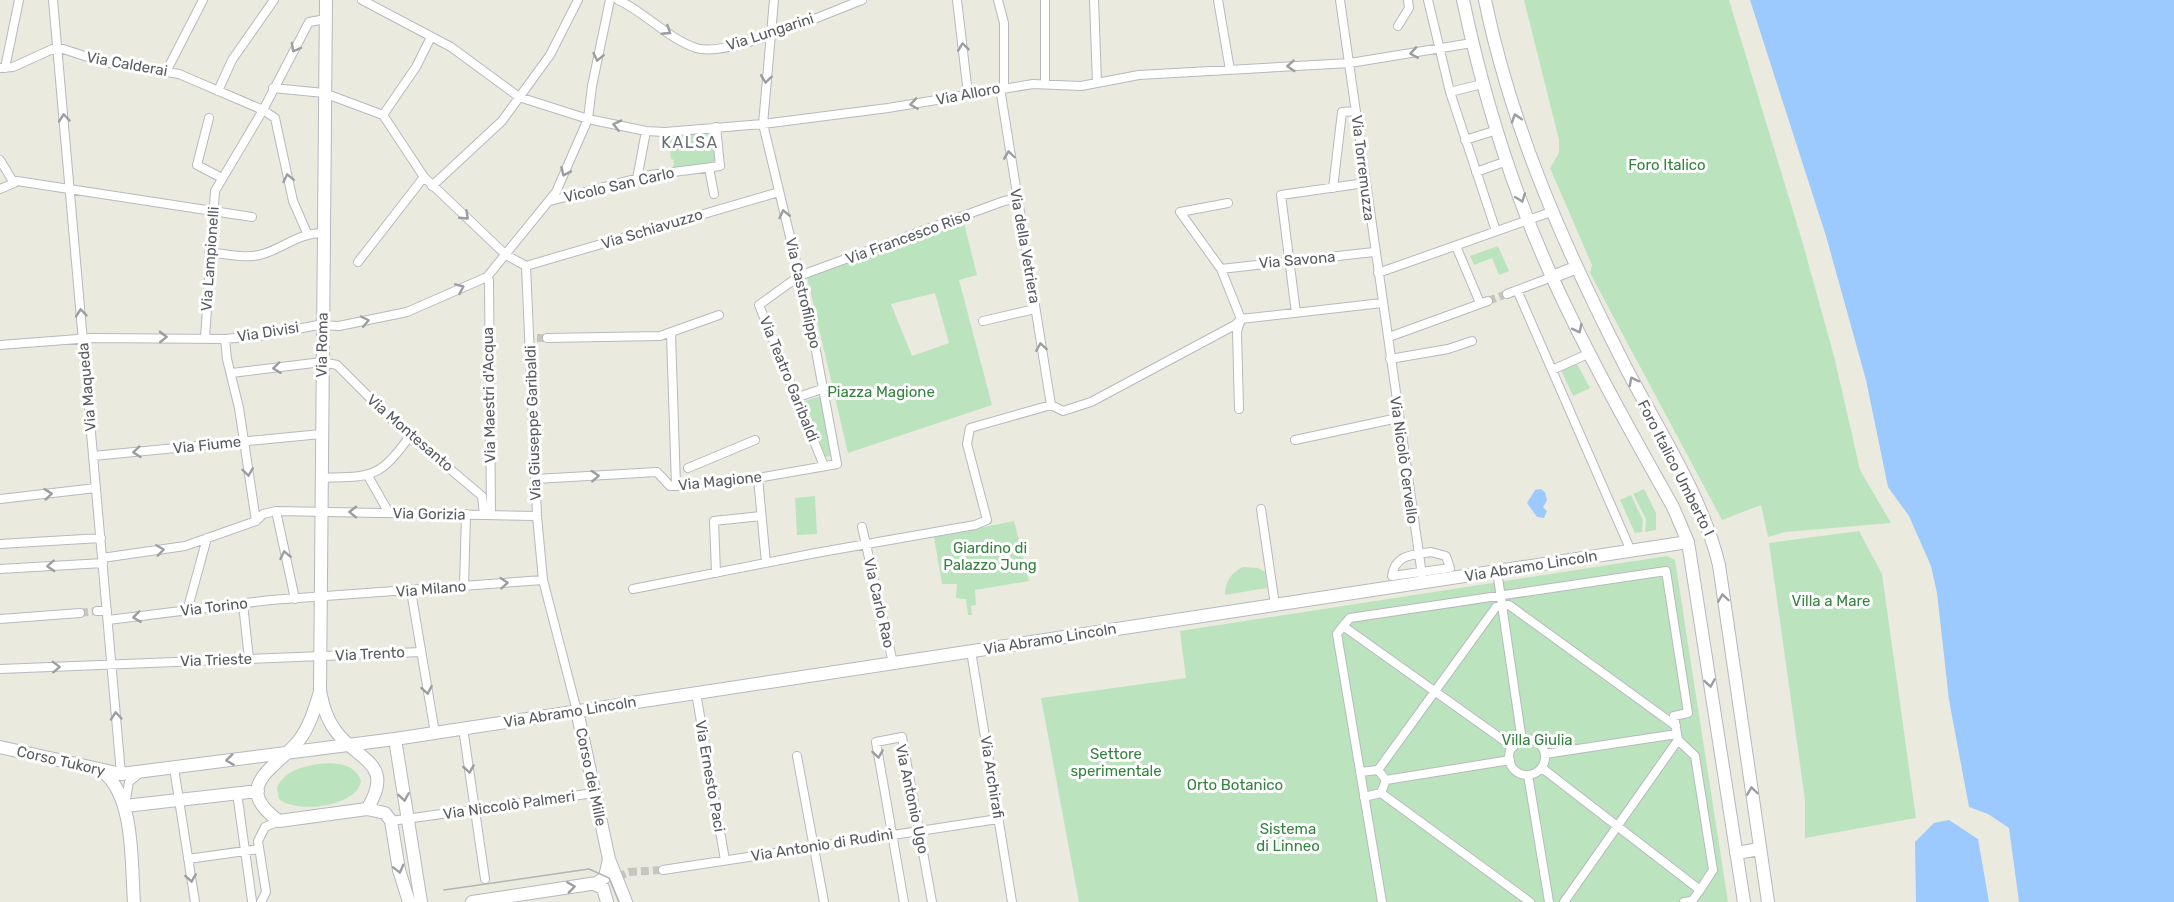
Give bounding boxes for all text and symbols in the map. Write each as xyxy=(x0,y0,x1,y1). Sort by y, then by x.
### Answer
street label: Via Lungarini xyxy=(724,9,816,55)
one-way arrow xyxy=(660,24,671,35)
one-way arrow xyxy=(291,41,302,52)
one-way arrow xyxy=(957,42,969,51)
one-way arrow xyxy=(1410,46,1420,59)
street label: Via Calderai xyxy=(85,48,169,80)
one-way arrow xyxy=(592,52,605,62)
one-way arrow xyxy=(1287,59,1296,72)
one-way arrow xyxy=(760,74,773,83)
street label: Via Alloro xyxy=(934,79,1002,109)
one-way arrow xyxy=(910,97,919,109)
one-way arrow xyxy=(1511,113,1523,124)
one-way arrow xyxy=(58,114,71,123)
street label: Via Torremuzza xyxy=(1348,114,1378,222)
one-way arrow xyxy=(612,120,622,133)
district label: KALSA xyxy=(661,133,719,152)
one-way arrow xyxy=(1004,150,1016,159)
park label: Foro Italico xyxy=(1628,156,1706,174)
street label: Vicolo San Carlo xyxy=(562,164,676,206)
one-way arrow xyxy=(560,166,572,177)
one-way arrow xyxy=(282,173,295,183)
street label: Via della Vetriera xyxy=(1006,187,1044,305)
one-way arrow xyxy=(1514,192,1526,203)
street label: Via Schiavuzzo xyxy=(599,205,705,253)
street label: Via Lampionelli xyxy=(197,206,223,312)
street label: Via Francesco Riso xyxy=(843,206,973,268)
one-way arrow xyxy=(458,209,469,220)
one-way arrow xyxy=(779,209,792,219)
street label: Via Castrofilippo xyxy=(781,236,825,350)
street label: Via Savona xyxy=(1258,248,1336,272)
one-way arrow xyxy=(454,284,465,296)
one-way arrow xyxy=(75,308,88,317)
street label: Via Roma xyxy=(312,312,332,378)
street label: Via Teatro Garibaldi xyxy=(756,314,822,444)
one-way arrow xyxy=(359,315,369,328)
street label: Via Divisi xyxy=(236,318,300,346)
one-way arrow xyxy=(1571,323,1583,334)
street label: Via Maestri d'Acqua xyxy=(479,327,499,463)
one-way arrow xyxy=(158,331,167,343)
street label: Via Maqueda xyxy=(74,342,100,432)
one-way arrow xyxy=(1036,342,1048,352)
street label: Via Giuseppe Garibaldi xyxy=(521,345,545,501)
one-way arrow xyxy=(272,361,282,374)
one-way arrow xyxy=(1629,377,1640,388)
park label: Piazza Magione xyxy=(827,383,935,401)
street label: Via Montesanto xyxy=(363,391,457,475)
street label: Via Nicolò Cervello xyxy=(1386,395,1422,525)
street label: Foro Italico Umberto I xyxy=(1634,397,1718,539)
street label: Via Fiume xyxy=(172,432,242,458)
one-way arrow xyxy=(133,445,142,458)
one-way arrow xyxy=(242,467,254,477)
street label: Via Magione xyxy=(677,468,763,494)
one-way arrow xyxy=(590,469,599,482)
one-way arrow xyxy=(44,488,53,501)
street label: Via Gorizia xyxy=(392,504,466,524)
one-way arrow xyxy=(348,505,357,518)
park label: Giardino di Palazzo Jung xyxy=(943,539,1037,574)
one-way arrow xyxy=(156,544,165,556)
street label: Via Abramo Lincoln xyxy=(1463,547,1599,585)
one-way arrow xyxy=(280,550,293,560)
street label: Via Carlo Rao xyxy=(860,556,898,650)
one-way arrow xyxy=(47,559,56,572)
street label: Via Milano xyxy=(395,577,467,601)
one-way arrow xyxy=(499,577,509,590)
park label: Villa a Mare xyxy=(1792,592,1870,610)
one-way arrow xyxy=(1718,593,1730,603)
street label: Via Torino xyxy=(179,594,249,620)
one-way arrow xyxy=(132,610,141,622)
street label: Via Abramo Lincoln xyxy=(982,620,1118,658)
street label: Via Trento xyxy=(335,643,405,665)
street label: Via Trieste xyxy=(180,650,252,670)
one-way arrow xyxy=(51,660,60,673)
one-way arrow xyxy=(1703,678,1716,688)
one-way arrow xyxy=(421,686,433,695)
street label: Via Abramo Lincoln xyxy=(502,693,638,731)
one-way arrow xyxy=(110,711,123,721)
street label: Via Ernesto Paci xyxy=(691,719,729,833)
street label: Corso dei Mille xyxy=(572,726,610,828)
park label: Villa Giulia xyxy=(1501,731,1573,749)
street label: Via Archirafi xyxy=(977,734,1007,820)
street label: Corso Tukory xyxy=(15,742,107,780)
street label: Via Antonio Ugo xyxy=(892,743,932,855)
park label: Settore sperimentale xyxy=(1070,745,1162,780)
one-way arrow xyxy=(871,749,883,758)
one-way arrow xyxy=(226,754,235,766)
one-way arrow xyxy=(463,765,475,774)
park label: Orto Botanico xyxy=(1187,776,1283,794)
one-way arrow xyxy=(1746,786,1758,796)
street label: Via Niccolò Palmeri xyxy=(442,787,576,823)
one-way arrow xyxy=(398,792,410,801)
park label: Sistema di Linneo xyxy=(1256,820,1320,855)
street label: Via Antonio di Rudinì xyxy=(750,825,894,865)
one-way arrow xyxy=(392,864,405,874)
one-way arrow xyxy=(185,874,197,883)
one-way arrow xyxy=(567,882,576,894)

